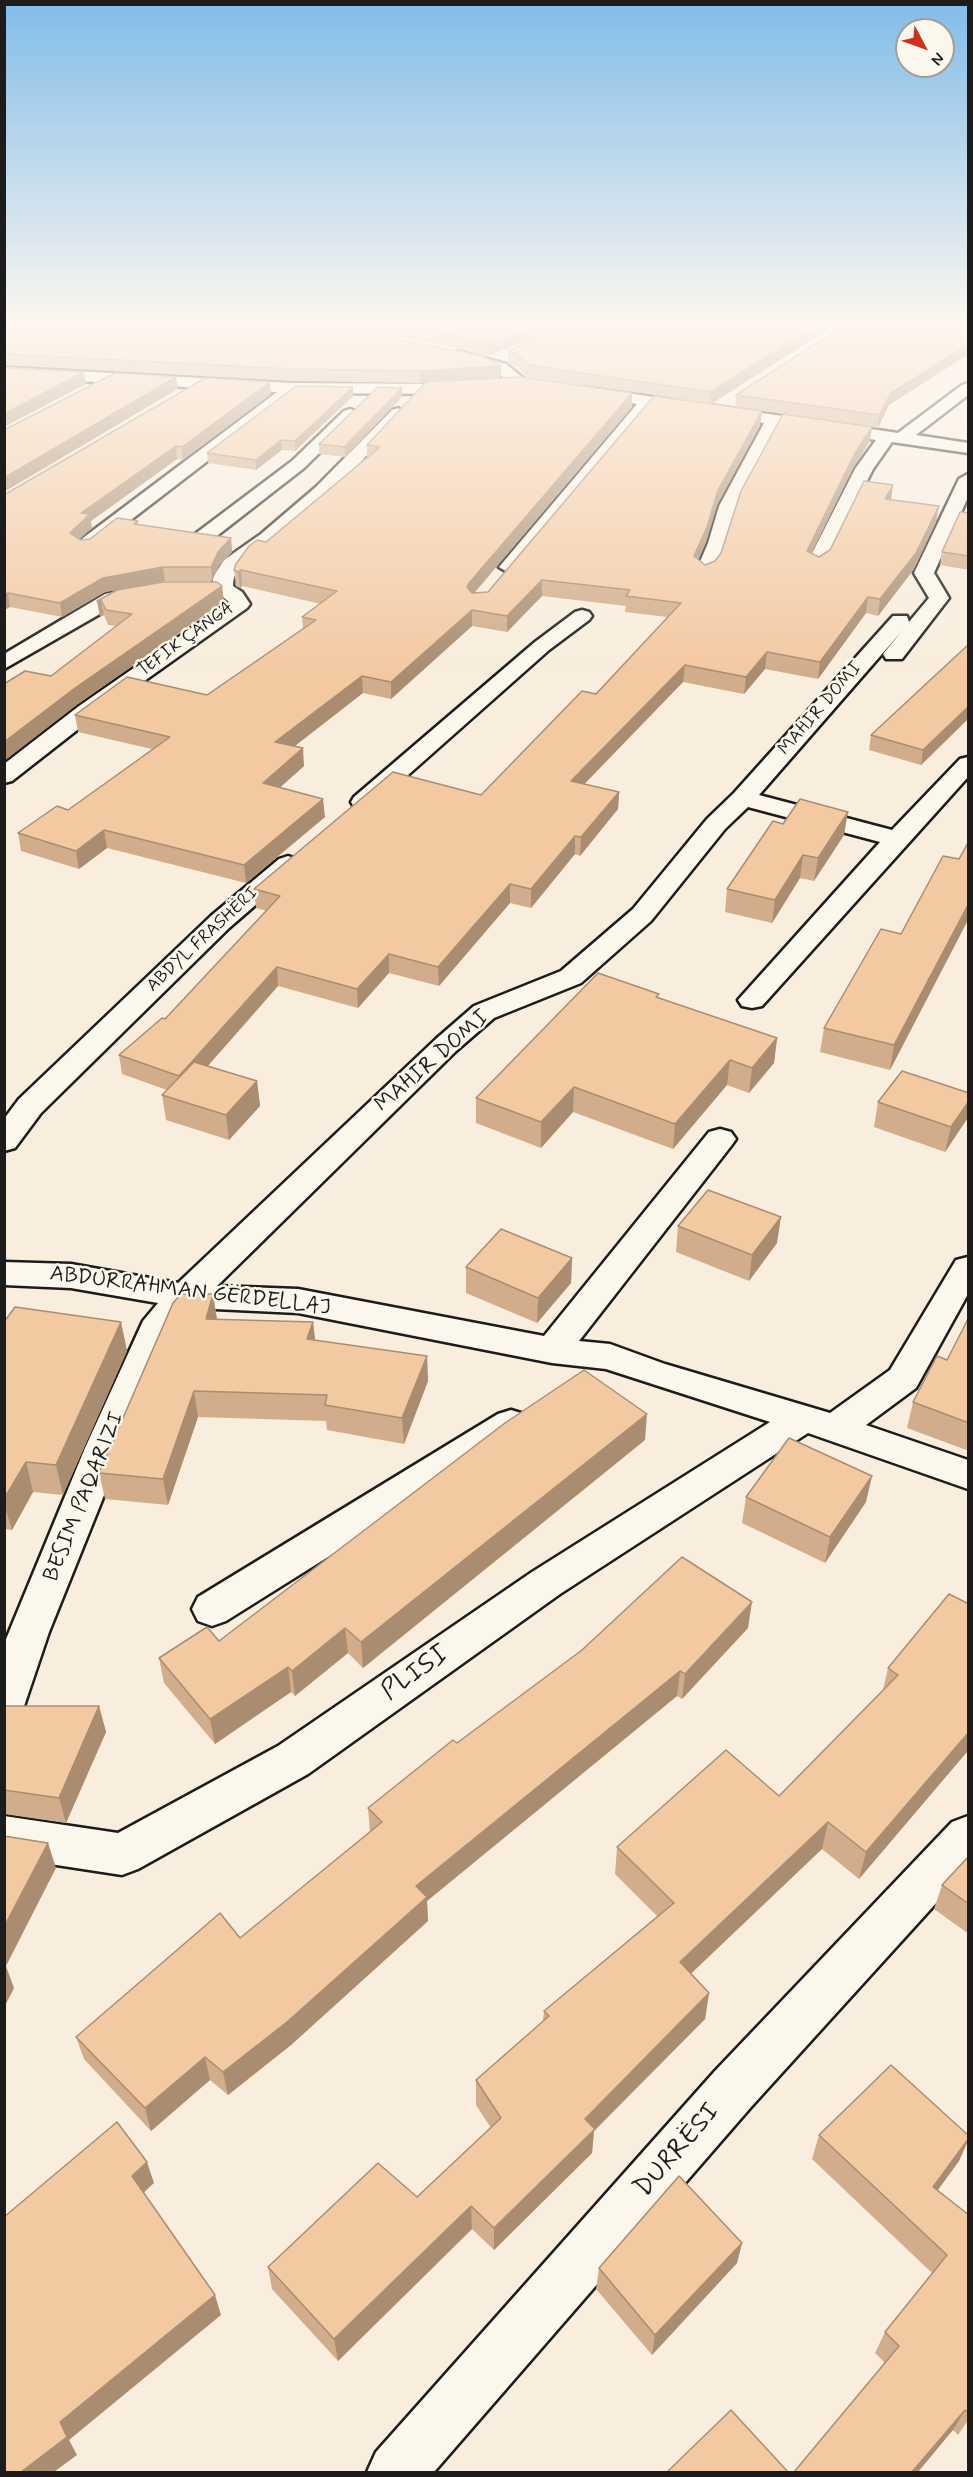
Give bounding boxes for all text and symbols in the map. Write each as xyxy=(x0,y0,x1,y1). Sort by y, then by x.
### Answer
north arrow xyxy=(895,18,955,78)
text: N xyxy=(926,48,949,70)
street label: TEFIK ÇANGA xyxy=(134,598,238,682)
street label: MAHIR DOMI xyxy=(775,658,867,760)
street label: ABDYL FRASHËRI xyxy=(143,883,263,997)
street label: MAHIR DOMI xyxy=(370,1005,496,1119)
street label: ABDURRAHMAN GËRDELLAJ xyxy=(48,1262,332,1322)
street label: BESIM PAQARIZI xyxy=(39,1408,131,1586)
street label: PLISI xyxy=(376,1639,456,1709)
street label: DURRËSI xyxy=(628,2097,728,2205)

